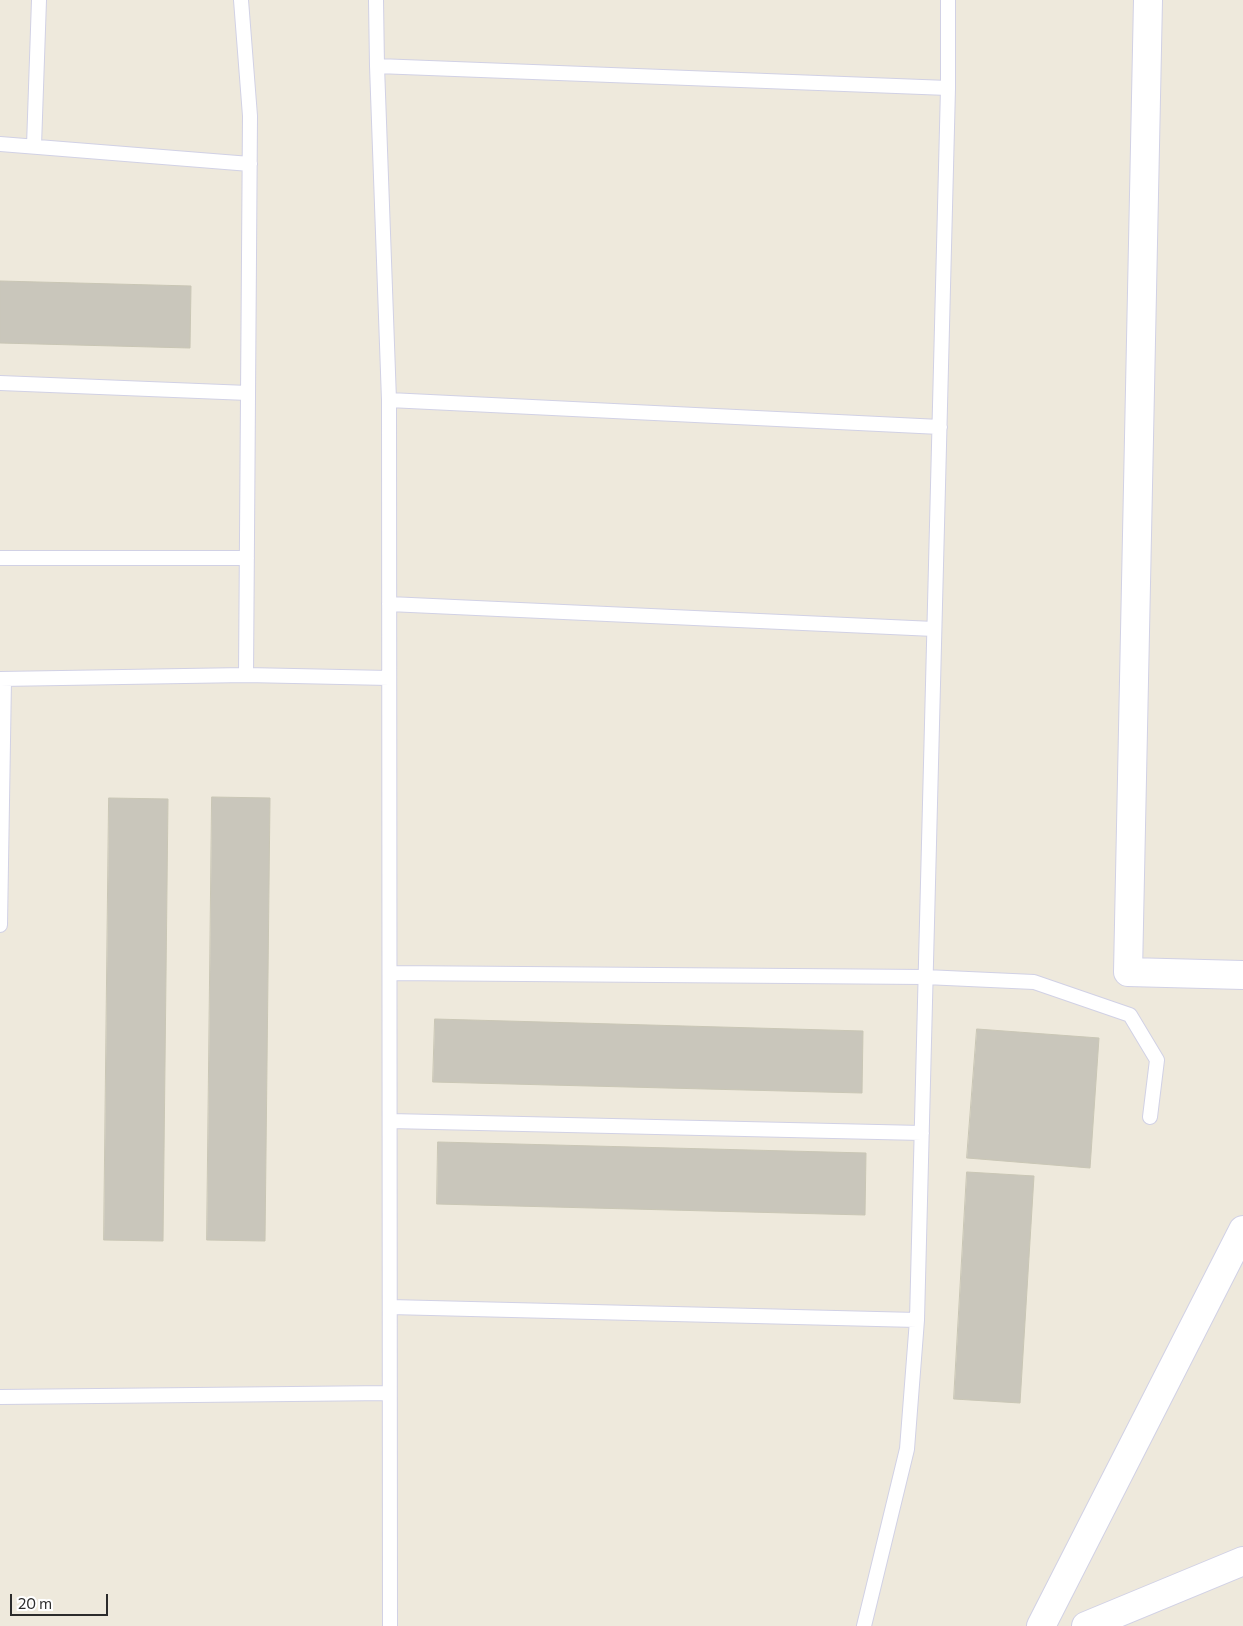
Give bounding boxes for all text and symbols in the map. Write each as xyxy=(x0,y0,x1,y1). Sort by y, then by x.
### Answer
scale bar xyxy=(12,1584,110,1616)
text: 20 m xyxy=(18,1594,52,1612)

